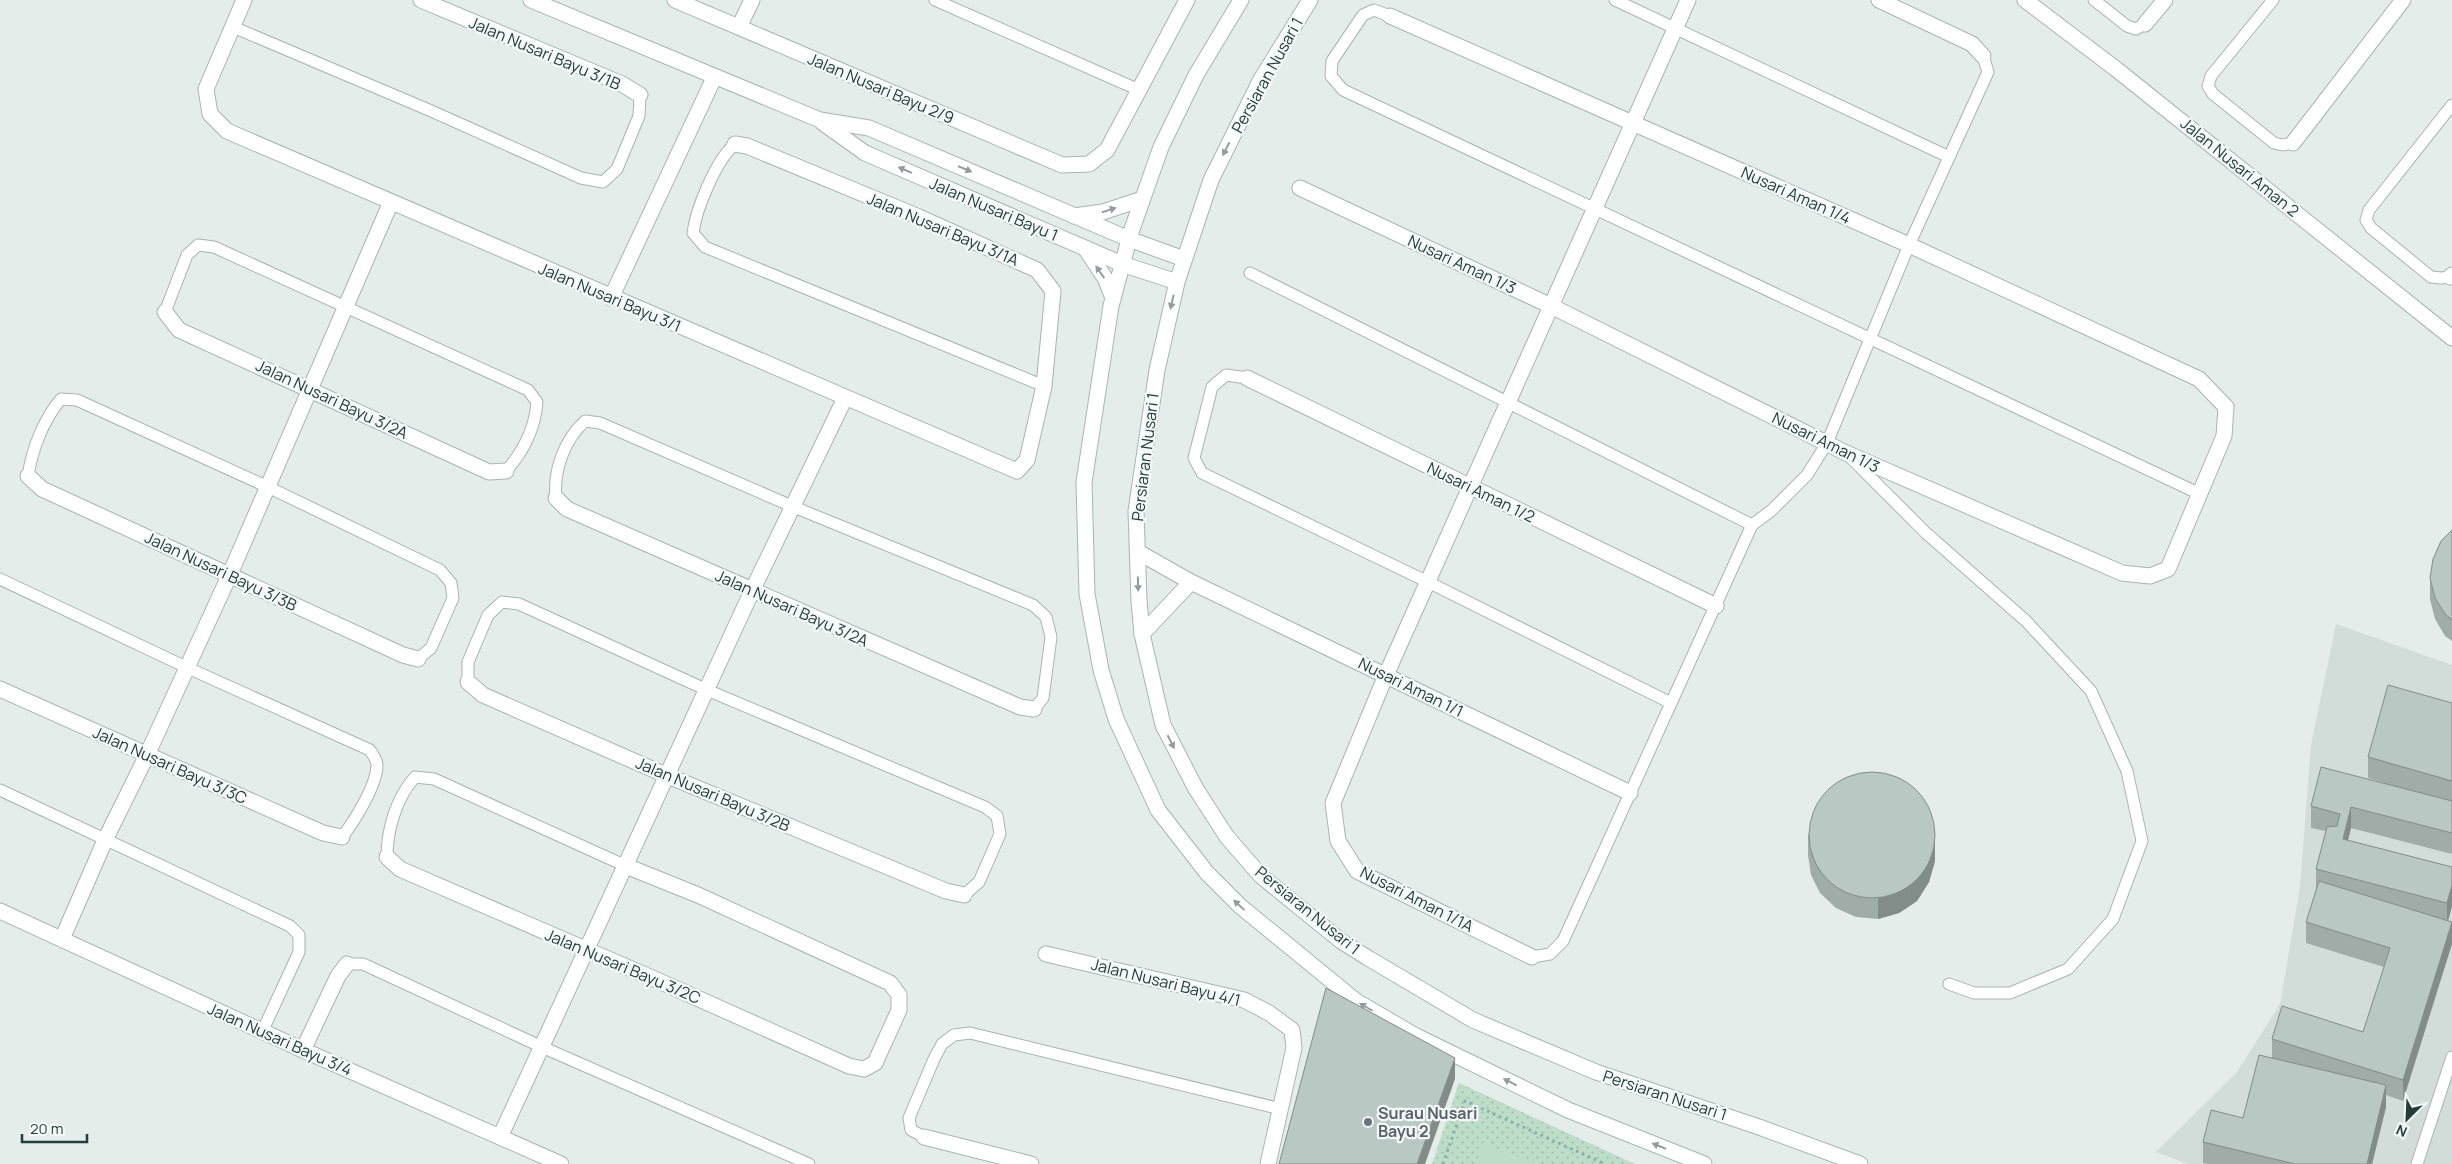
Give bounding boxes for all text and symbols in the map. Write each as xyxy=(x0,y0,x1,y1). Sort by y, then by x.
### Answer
street label: Jalan Nusari Bayu 3/1B xyxy=(466,11,624,95)
street label: Persiaran Nusari 1 xyxy=(1226,13,1308,137)
street label: Jalan Nusari Bayu 2/9 xyxy=(805,47,957,129)
street label: Jalan Nusari Aman 2 xyxy=(2176,112,2304,222)
one-way arrow xyxy=(1222,142,1230,156)
street label: Nusari Aman 1/4 xyxy=(1738,161,1854,229)
one-way arrow xyxy=(898,166,912,174)
one-way arrow xyxy=(957,166,972,173)
street label: Jalan Nusari Bayu 1 xyxy=(926,172,1062,246)
street label: Jalan Nusari Bayu 3/1A xyxy=(864,187,1022,271)
one-way arrow xyxy=(1102,206,1117,214)
street label: Nusari Aman 1/3 xyxy=(1404,229,1520,299)
street label: Jalan Nusari Bayu 3/1 xyxy=(535,257,685,337)
one-way arrow xyxy=(1095,265,1105,279)
one-way arrow xyxy=(1168,294,1176,310)
street label: Jalan Nusari Bayu 3/2A xyxy=(252,354,412,444)
street label: Persiaran Nusari 1 xyxy=(1126,392,1164,522)
street label: Nusari Aman 1/3 xyxy=(1769,406,1883,478)
street label: Nusari Aman 1/2 xyxy=(1423,456,1539,528)
street label: Jalan Nusari Bayu 3/3B xyxy=(142,526,301,616)
street label: Jalan Nusari Bayu 3/2A xyxy=(712,564,872,652)
one-way arrow xyxy=(1134,576,1142,592)
street label: Nusari Aman 1/1 xyxy=(1355,652,1467,722)
street label: Jalan Nusari Bayu 3/3C xyxy=(89,721,251,809)
one-way arrow xyxy=(1167,734,1175,749)
street label: Jalan Nusari Bayu 3/2B xyxy=(633,752,794,837)
street label: Persiaran Nusari 1 xyxy=(1251,861,1365,959)
street label: Nusari Aman 1/1A xyxy=(1357,861,1477,937)
one-way arrow xyxy=(1234,899,1246,911)
street label: Jalan Nusari Bayu 3/2C xyxy=(542,923,704,1009)
street label: Jalan Nusari Bayu 4/1 xyxy=(1089,953,1243,1011)
street label: Jalan Nusari Bayu 3/4 xyxy=(204,997,356,1081)
one-way arrow xyxy=(1359,1002,1372,1011)
street label: Persiaran Nusari 1 xyxy=(1600,1065,1730,1125)
one-way arrow xyxy=(1503,1077,1517,1085)
north arrow xyxy=(2382,1094,2432,1144)
place label: Surau Nusari Bayu 2 xyxy=(1378,1102,1477,1142)
scale bar xyxy=(22,1112,88,1144)
marker: Surau Nusari Bayu 2 xyxy=(1362,1116,1374,1128)
text: 20 m xyxy=(30,1118,63,1139)
text: N xyxy=(2393,1121,2410,1142)
one-way arrow xyxy=(1651,1142,1666,1150)

